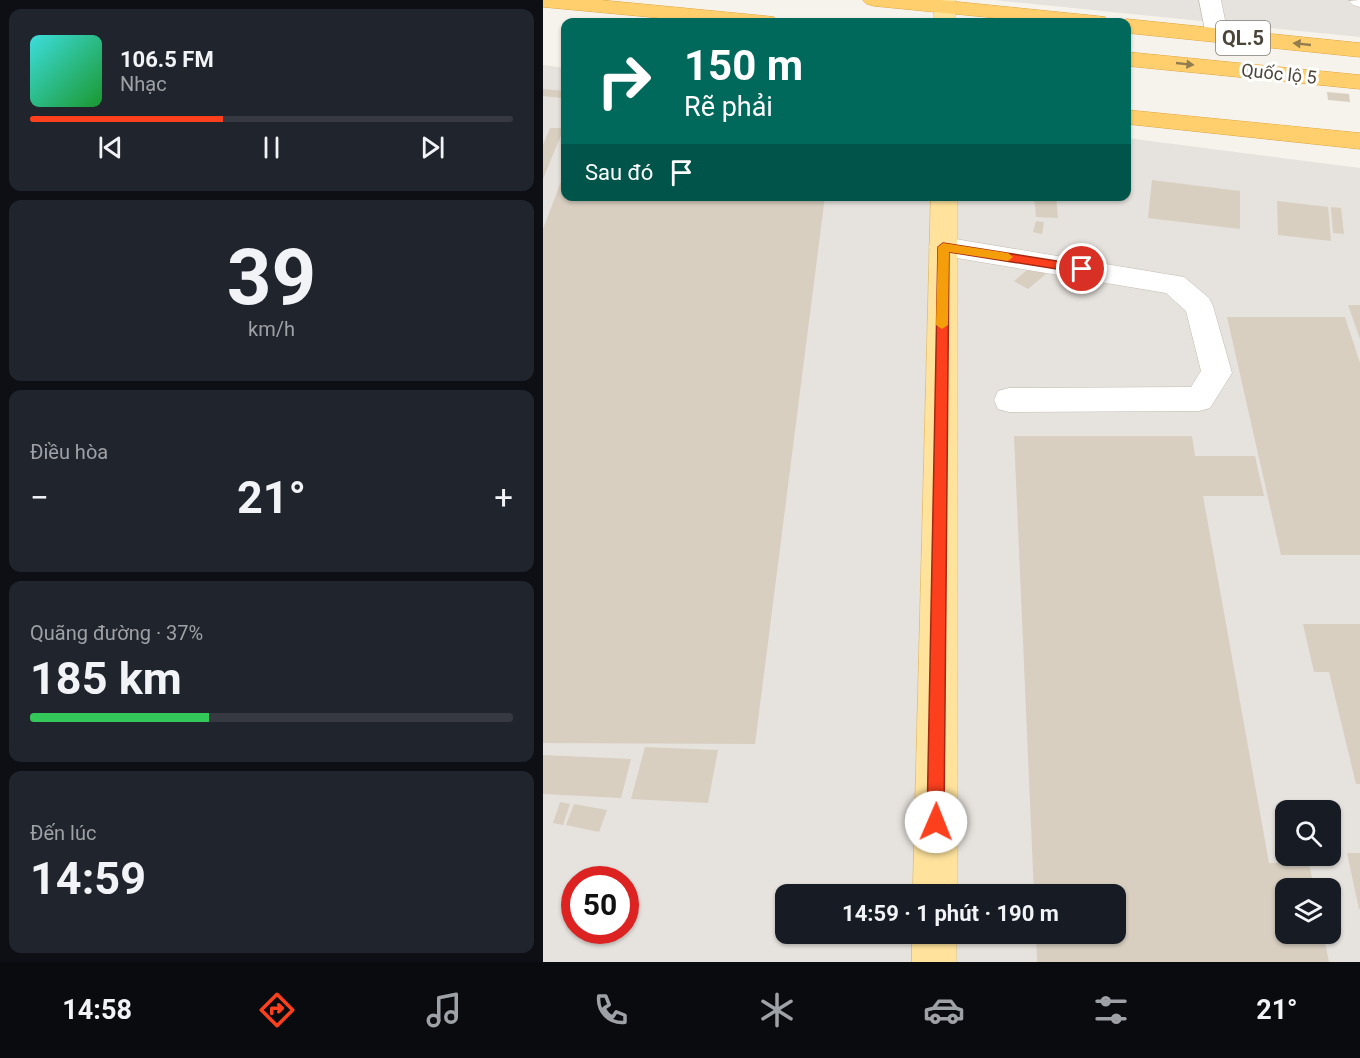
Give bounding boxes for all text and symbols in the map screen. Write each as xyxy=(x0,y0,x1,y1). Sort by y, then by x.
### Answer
road number: QL.5 xyxy=(1216,21,1270,55)
one-way arrow xyxy=(1292,39,1311,49)
text: 150 m xyxy=(684,41,803,90)
icon: right xyxy=(585,42,663,120)
text: 106.5 FM xyxy=(120,47,214,72)
street label: Quốc lộ 5 xyxy=(1240,59,1318,88)
one-way arrow xyxy=(1175,60,1194,69)
text: Nhạc xyxy=(120,72,167,96)
text: Rẽ phải xyxy=(684,91,773,123)
icon: previous xyxy=(94,131,127,164)
icon: pause xyxy=(255,131,288,164)
icon: next xyxy=(416,131,449,164)
icon: arrive xyxy=(665,156,698,189)
text: Sau đó xyxy=(585,160,653,185)
text: 39 xyxy=(227,232,316,323)
pin xyxy=(1056,243,1107,294)
icon: arrive xyxy=(1065,252,1098,285)
text: km/h xyxy=(248,317,295,341)
text: Điều hòa xyxy=(30,440,108,464)
text: 21° xyxy=(237,471,306,524)
text: − xyxy=(30,478,49,517)
text: + xyxy=(494,478,513,517)
text: Quãng đường · 37% xyxy=(30,621,203,645)
text: 185 km xyxy=(30,652,182,705)
position arrow xyxy=(904,790,968,854)
map controls xyxy=(1275,800,1341,944)
button: search xyxy=(1275,800,1341,866)
text: Đến lúc xyxy=(30,821,96,845)
text: 14:59 xyxy=(30,852,146,905)
speed limit sign: 50 xyxy=(561,866,639,944)
button: layers xyxy=(1275,878,1341,944)
text: 14:59 · 1 phút · 190 m xyxy=(842,901,1059,926)
icon: directions xyxy=(256,989,298,1031)
icon: music xyxy=(423,989,465,1031)
icon: phone xyxy=(590,989,632,1031)
icon: climate xyxy=(756,989,798,1031)
icon: car xyxy=(923,989,965,1031)
icon: filters xyxy=(1090,989,1132,1031)
text: 14:58 xyxy=(62,994,132,1026)
text: 21° xyxy=(1256,994,1298,1026)

